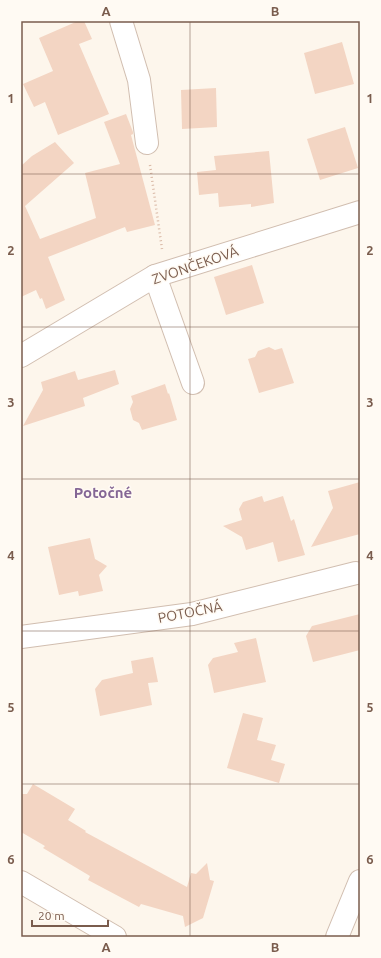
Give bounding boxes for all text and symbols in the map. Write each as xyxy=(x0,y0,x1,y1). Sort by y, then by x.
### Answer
text: A xyxy=(101,4,111,18)
text: B xyxy=(271,4,280,18)
text: 1 xyxy=(7,91,15,105)
text: 1 xyxy=(366,91,374,105)
street label: ZVONČEKOVÁ xyxy=(149,242,240,287)
text: 2 xyxy=(7,243,15,257)
text: 2 xyxy=(366,243,374,257)
text: 3 xyxy=(7,395,15,409)
text: 3 xyxy=(366,395,374,409)
district label: Potočné xyxy=(74,484,132,501)
text: 4 xyxy=(7,548,15,562)
text: 4 xyxy=(366,548,374,562)
street label: POTOČNÁ xyxy=(156,597,223,626)
text: 5 xyxy=(7,700,15,714)
text: 5 xyxy=(366,700,374,714)
text: 6 xyxy=(7,852,15,866)
text: 6 xyxy=(366,852,374,866)
scale bar xyxy=(32,902,108,928)
text: 20 m xyxy=(38,909,65,922)
text: A xyxy=(101,940,111,954)
text: B xyxy=(271,940,280,954)

